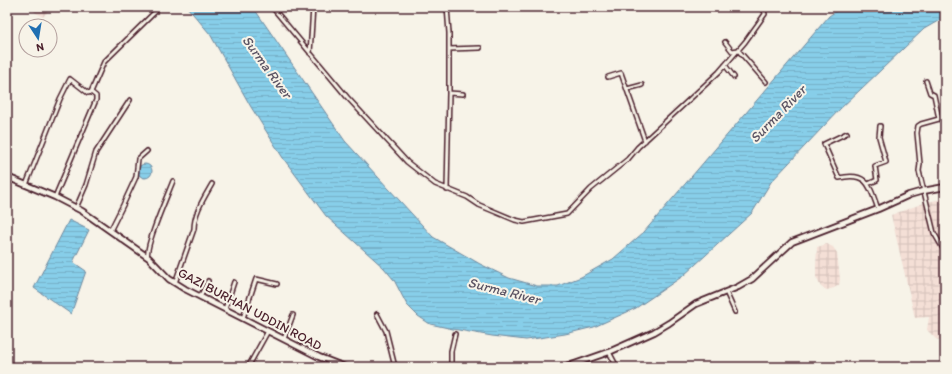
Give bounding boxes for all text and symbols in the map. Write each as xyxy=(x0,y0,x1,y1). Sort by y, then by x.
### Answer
north arrow xyxy=(18,18,58,58)
water label: Surma River xyxy=(239,32,296,103)
text: N xyxy=(35,40,45,54)
water label: Surma River xyxy=(746,81,811,146)
street label: GAZI BURHAN UDDIN ROAD xyxy=(176,265,324,353)
water label: Surma River xyxy=(466,274,543,308)

